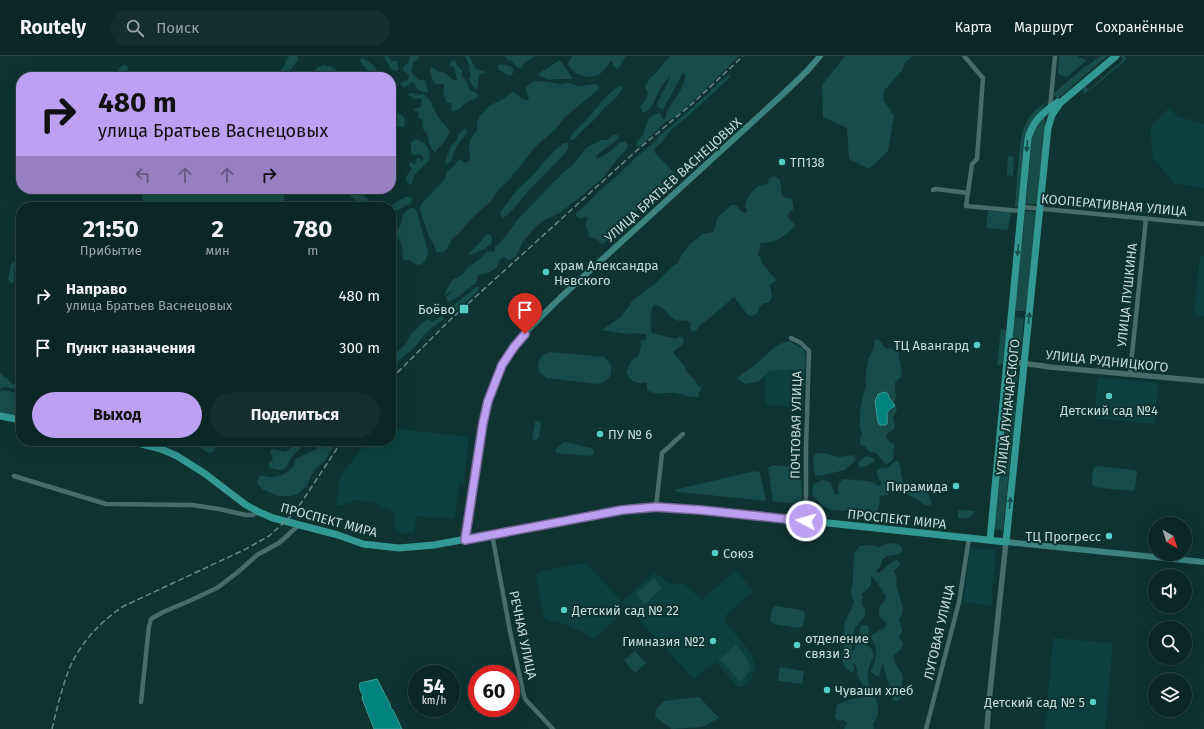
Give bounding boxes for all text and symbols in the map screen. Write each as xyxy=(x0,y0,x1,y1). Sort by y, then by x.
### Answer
search box xyxy=(110,10,390,46)
text: Routely xyxy=(20,16,86,39)
icon: search xyxy=(124,17,146,39)
text: Поиск xyxy=(156,19,199,37)
text: Карта xyxy=(955,19,992,36)
text: Маршрут xyxy=(1014,19,1073,36)
text: Сохранённые xyxy=(1095,19,1184,36)
text: 480 m xyxy=(98,86,177,119)
icon: right xyxy=(32,88,84,140)
street label: УЛИЦА БРАТЬЕВ ВАСНЕЦОВЫХ xyxy=(602,115,744,245)
text: улица Братьев Васнецовых xyxy=(98,120,328,142)
one-way arrow xyxy=(1024,140,1031,152)
place label: ТП138 xyxy=(790,155,825,170)
marker: ТП138 xyxy=(777,157,787,167)
icon: left xyxy=(132,164,154,186)
icon: ahead xyxy=(174,164,196,186)
icon: ahead xyxy=(216,164,238,186)
icon: right xyxy=(258,164,280,186)
street label: КООПЕРАТИВНАЯ УЛИЦА xyxy=(1041,191,1188,219)
text: 21:50 xyxy=(83,215,139,243)
text: 2 xyxy=(211,215,224,243)
text: 780 xyxy=(293,215,332,243)
street label: УЛИЦА ПУШКИНА xyxy=(1114,242,1140,348)
text: Прибытие xyxy=(80,243,142,258)
text: мин xyxy=(206,243,230,258)
text: m xyxy=(307,243,318,258)
one-way arrow xyxy=(1015,244,1021,256)
place label: храм Александра Невского xyxy=(554,258,659,288)
marker: храм Александра Невского xyxy=(541,267,551,277)
text: Направо xyxy=(66,280,127,298)
icon: right xyxy=(32,285,54,307)
text: 480 m xyxy=(339,287,380,305)
pin xyxy=(508,293,542,334)
text: улица Братьев Васнецовых xyxy=(66,298,232,313)
icon: arrive xyxy=(514,299,536,321)
place label: Боёво xyxy=(418,302,455,317)
marker: Боёво xyxy=(458,303,470,315)
one-way arrow xyxy=(1026,312,1032,324)
icon: arrive xyxy=(32,337,54,359)
place label: ТЦ Авангард xyxy=(894,338,969,353)
street label: УЛИЦА ЛУНАЧАРСКОГО xyxy=(993,338,1023,476)
text: Пункт назначения xyxy=(66,339,195,357)
text: 300 m xyxy=(339,339,380,357)
marker: ТЦ Авангард xyxy=(972,340,982,350)
street label: УЛИЦА РУДНИЦКОГО xyxy=(1045,347,1169,375)
street label: ПОЧТОВАЯ УЛИЦА xyxy=(788,370,804,479)
marker: Детский сад №4 xyxy=(1104,391,1114,401)
button: Выход xyxy=(32,392,202,438)
button: Поделиться xyxy=(210,392,380,438)
place label: Детский сад №4 xyxy=(1059,403,1158,418)
place label: ПУ № 6 xyxy=(608,427,652,442)
marker: ПУ № 6 xyxy=(595,429,605,439)
place label: Пирамида xyxy=(886,479,948,494)
marker: Пирамида xyxy=(951,481,961,491)
one-way arrow xyxy=(1007,497,1013,509)
street label: ПРОСПЕКТ МИРА xyxy=(279,500,379,540)
position arrow xyxy=(785,500,827,542)
street label: ПРОСПЕКТ МИРА xyxy=(847,506,948,532)
north arrow xyxy=(1148,517,1192,561)
map controls xyxy=(1148,517,1192,717)
place label: ТЦ Прогресс xyxy=(1026,529,1101,544)
marker: ТЦ Прогресс xyxy=(1104,531,1114,541)
place label: Союз xyxy=(723,546,754,561)
marker: Союз xyxy=(710,548,720,558)
button: sound xyxy=(1148,569,1192,613)
street label: ЛУГОВАЯ УЛИЦА xyxy=(921,582,957,681)
street label: РЕЧНАЯ УЛИЦА xyxy=(506,589,540,681)
place label: Детский сад № 22 xyxy=(571,603,679,618)
marker: Детский сад № 22 xyxy=(559,605,569,615)
button: search xyxy=(1148,621,1192,665)
place label: отделение связи 3 xyxy=(805,631,869,661)
place label: Гимназия №2 xyxy=(622,634,705,649)
marker: Гимназия №2 xyxy=(708,636,718,646)
marker: отделение связи 3 xyxy=(792,640,802,650)
speed limit sign: 60 xyxy=(468,665,520,717)
button: layers xyxy=(1148,673,1192,717)
text: 54 xyxy=(423,674,445,698)
place label: Чуваши хлеб xyxy=(835,683,914,698)
marker: Чуваши хлеб xyxy=(822,685,832,695)
text: km/h xyxy=(422,695,446,707)
place label: Детский сад № 5 xyxy=(983,695,1085,710)
marker: Детский сад № 5 xyxy=(1088,697,1098,707)

